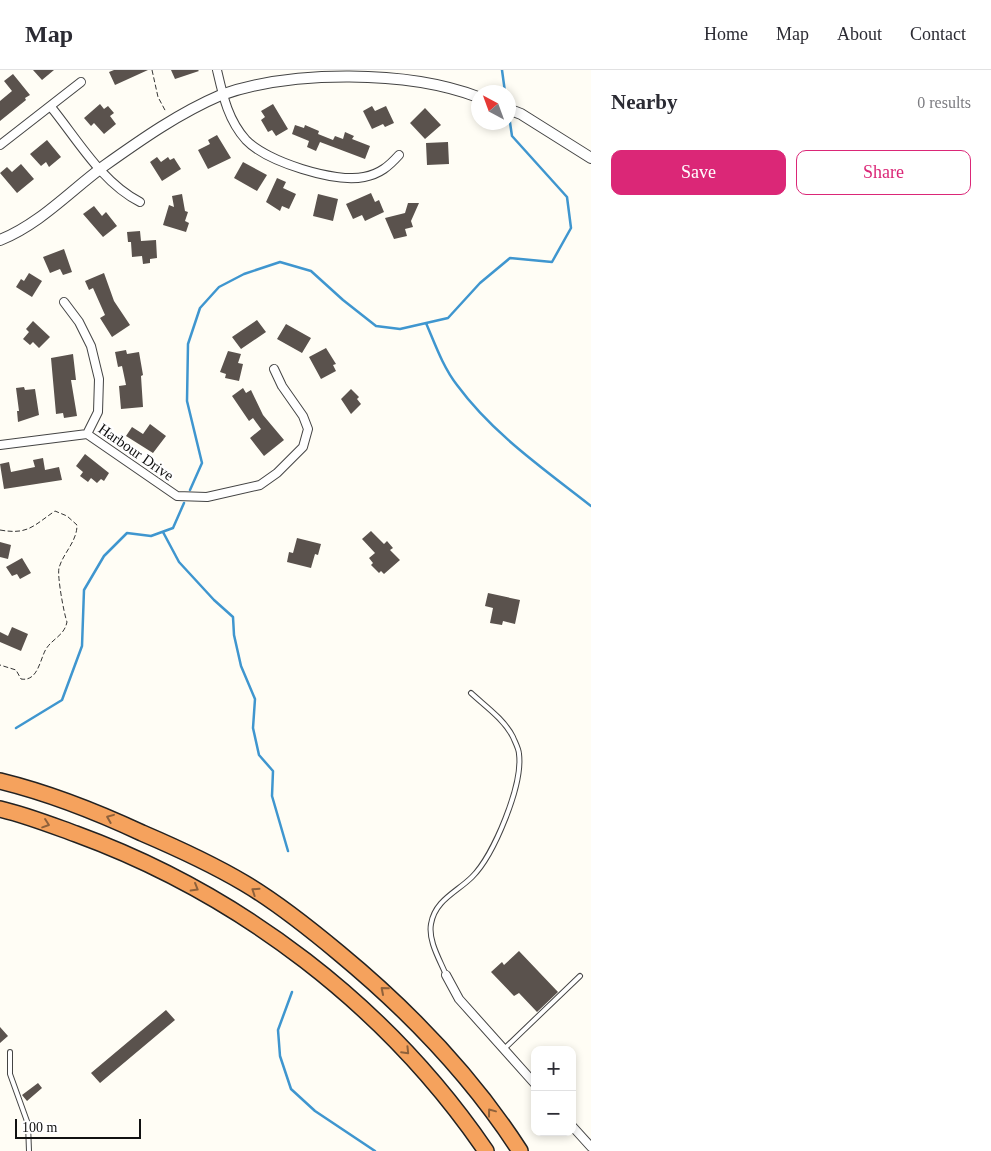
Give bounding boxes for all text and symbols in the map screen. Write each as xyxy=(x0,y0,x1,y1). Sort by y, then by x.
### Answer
text: Map xyxy=(25,21,73,47)
text: Home xyxy=(704,24,748,44)
text: Map xyxy=(776,24,809,44)
text: About xyxy=(837,24,882,44)
text: Contact xyxy=(910,24,966,44)
north arrow xyxy=(471,85,516,130)
text: Nearby xyxy=(611,90,678,114)
text: 0 results xyxy=(917,94,971,111)
button: Save xyxy=(611,150,786,195)
button: Share xyxy=(796,150,971,195)
street label: Harbour Drive xyxy=(95,420,177,484)
one-way arrow xyxy=(106,814,115,825)
one-way arrow xyxy=(42,818,50,828)
one-way arrow xyxy=(190,882,199,892)
one-way arrow xyxy=(252,887,261,897)
one-way arrow xyxy=(380,987,389,996)
one-way arrow xyxy=(400,1046,409,1055)
map controls xyxy=(531,1046,576,1136)
button: + xyxy=(531,1046,576,1091)
button: − xyxy=(531,1091,576,1136)
one-way arrow xyxy=(488,1108,497,1118)
scale bar xyxy=(15,1116,141,1139)
text: 100 m xyxy=(22,1120,57,1135)

